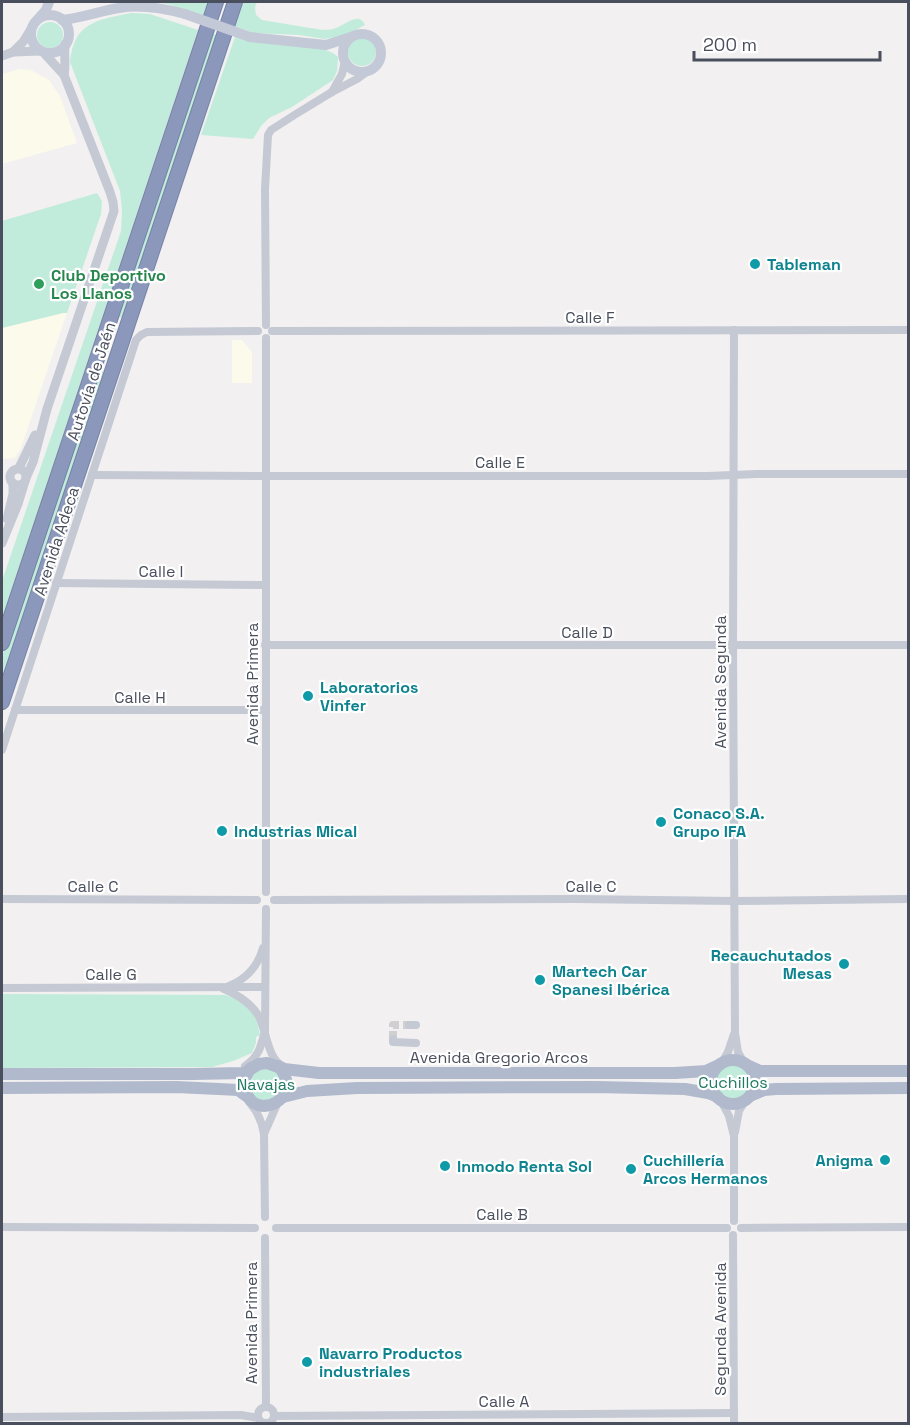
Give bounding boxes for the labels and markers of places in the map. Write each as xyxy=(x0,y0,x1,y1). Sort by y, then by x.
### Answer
place label: Tableman xyxy=(767,254,841,275)
marker: Tableman xyxy=(748,257,762,271)
place label: Club Deportivo Los Llanos xyxy=(51,265,166,304)
marker: Club Deportivo Los Llanos xyxy=(32,277,46,291)
place label: Laboratorios Vinfer xyxy=(320,677,418,716)
marker: Laboratorios Vinfer xyxy=(301,689,315,703)
place label: Conaco S.A. Grupo IFA xyxy=(673,803,765,842)
marker: Conaco S.A. Grupo IFA xyxy=(654,815,668,829)
place label: Industrias Mical xyxy=(234,821,357,842)
marker: Industrias Mical xyxy=(215,824,229,838)
place label: Recauchutados Mesas xyxy=(711,945,832,984)
marker: Recauchutados Mesas xyxy=(837,957,851,971)
place label: Martech Car Spanesi Ibérica xyxy=(552,961,670,1000)
marker: Martech Car Spanesi Ibérica xyxy=(533,973,547,987)
place label: Cuchillería Arcos Hermanos xyxy=(643,1150,768,1189)
place label: Anigma xyxy=(816,1150,873,1171)
marker: Anigma xyxy=(878,1153,892,1167)
place label: Inmodo Renta Sol xyxy=(457,1156,592,1177)
marker: Inmodo Renta Sol xyxy=(438,1159,452,1173)
marker: Cuchillería Arcos Hermanos xyxy=(624,1162,638,1176)
place label: Navarro Productos industriales xyxy=(319,1343,462,1382)
marker: Navarro Productos industriales xyxy=(300,1355,314,1369)

